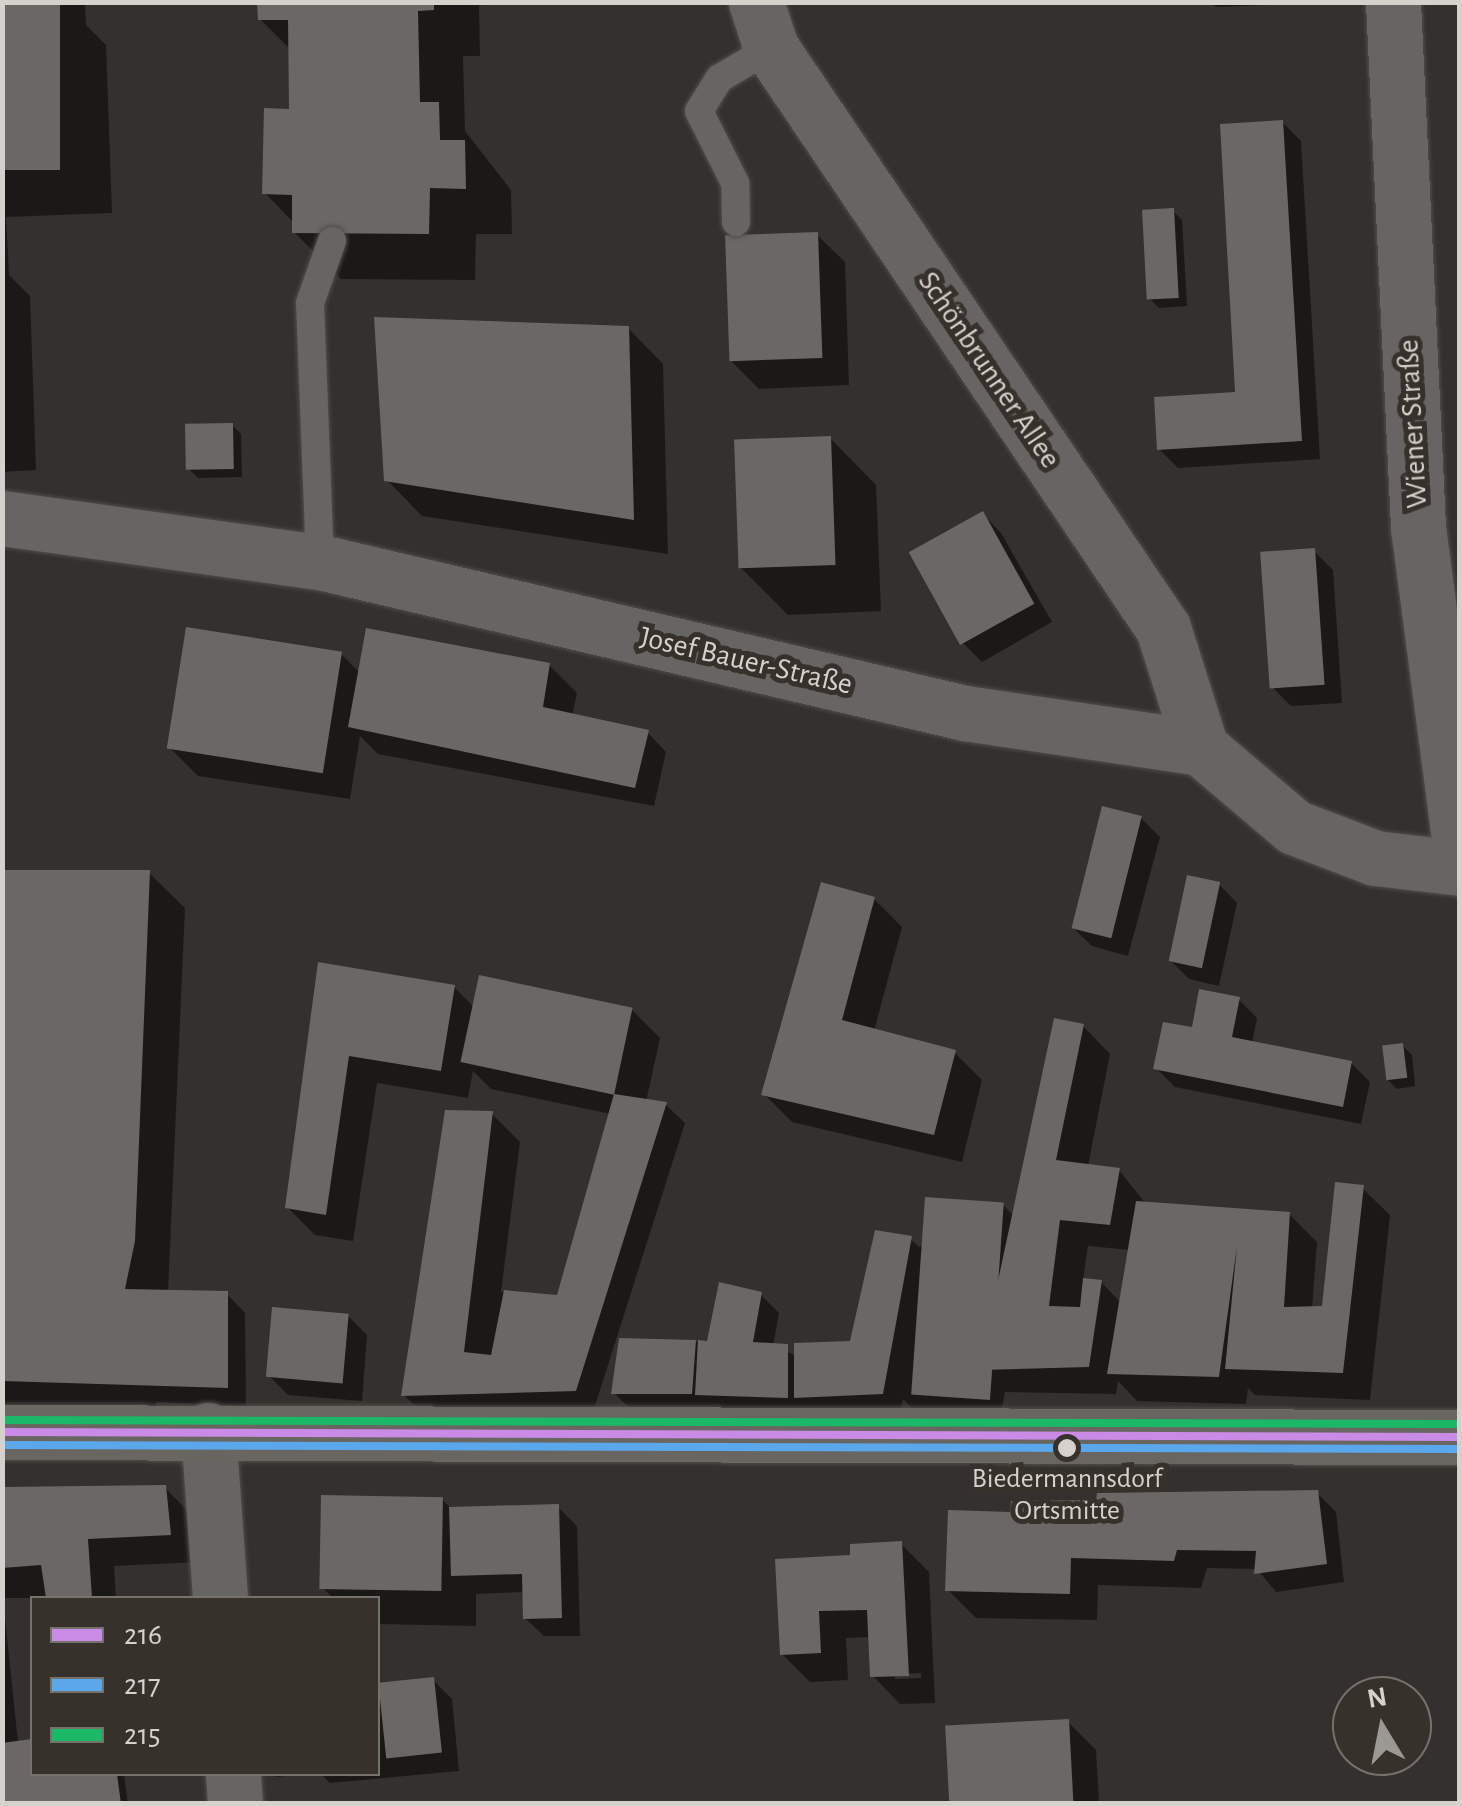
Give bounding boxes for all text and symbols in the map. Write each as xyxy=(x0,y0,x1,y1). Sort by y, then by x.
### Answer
street label: Schönbrunner Allee xyxy=(910,265,1068,475)
street label: Wiener Straße xyxy=(1391,339,1435,509)
street label: Josef Bauer-Straße xyxy=(636,619,856,703)
marker: Biedermannsdorf Ortsmitte xyxy=(1057,1438,1077,1458)
place label: Biedermannsdorf Ortsmitte xyxy=(972,1462,1162,1528)
legend xyxy=(30,1596,380,1776)
text: 216 xyxy=(124,1620,162,1650)
text: 217 xyxy=(124,1670,160,1700)
north arrow xyxy=(1332,1676,1432,1776)
text: N xyxy=(1365,1683,1389,1714)
text: 215 xyxy=(124,1720,161,1750)

